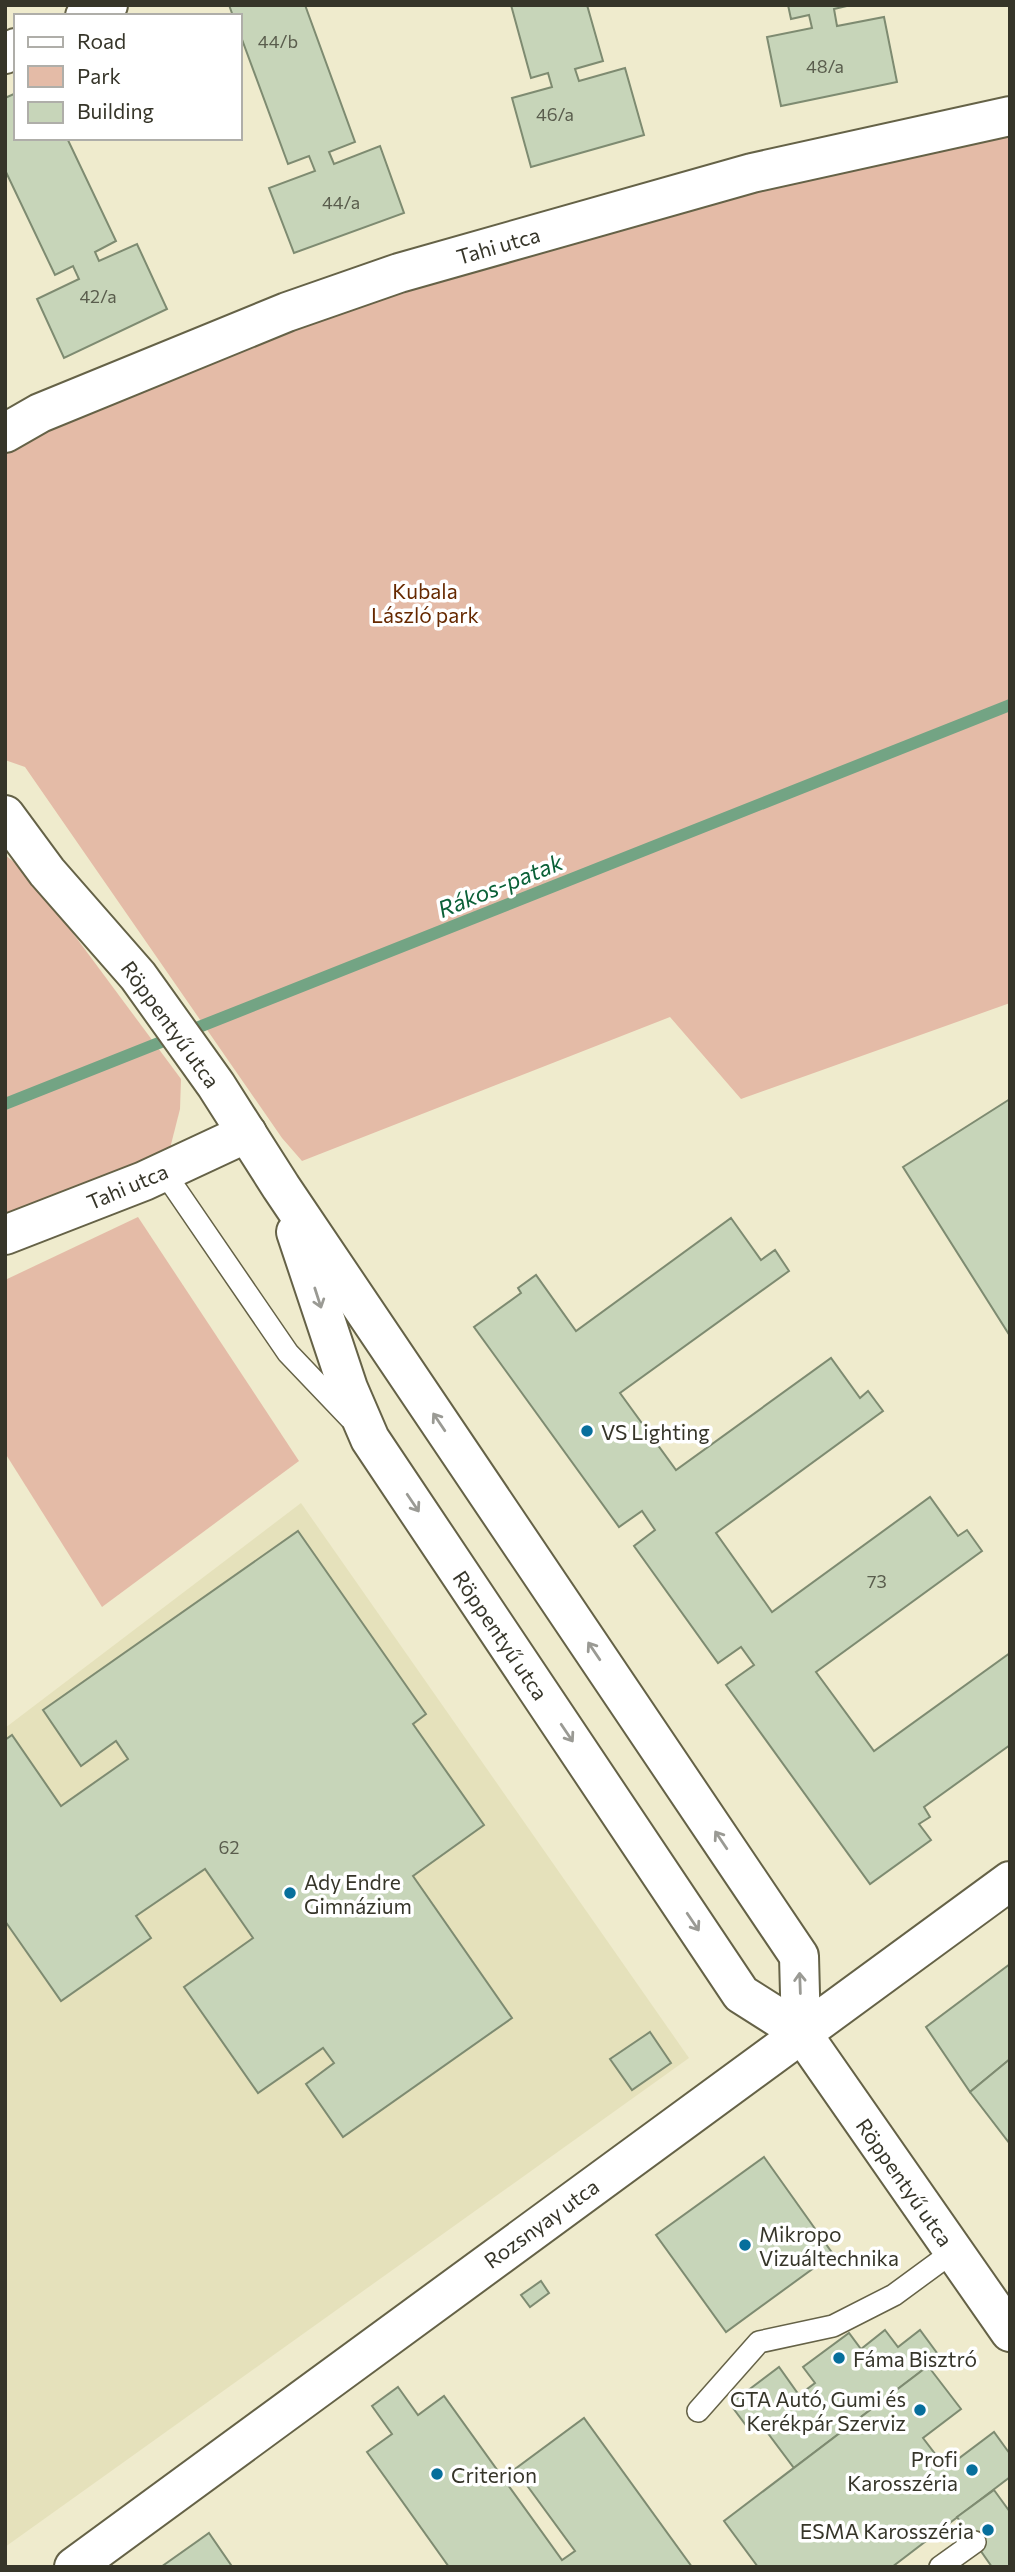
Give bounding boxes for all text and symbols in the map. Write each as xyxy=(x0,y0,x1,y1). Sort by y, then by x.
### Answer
legend xyxy=(14,14,242,140)
text: Road xyxy=(77,28,126,53)
house number: 44/b xyxy=(258,30,298,52)
house number: 48/a xyxy=(806,55,844,77)
text: Park xyxy=(77,63,121,88)
text: Building xyxy=(77,98,154,123)
house number: 46/a xyxy=(536,103,574,125)
house number: 44/a xyxy=(322,191,360,213)
street label: Tahi utca xyxy=(453,221,543,269)
house number: 42/a xyxy=(79,285,117,307)
park label: Kubala László park xyxy=(371,578,479,627)
water label: Rákos-patak xyxy=(433,847,567,923)
street label: Röppentyű utca xyxy=(117,956,225,1092)
street label: Tahi utca xyxy=(83,1158,171,1214)
one-way arrow xyxy=(313,1287,325,1309)
one-way arrow xyxy=(432,1413,446,1432)
place label: VS Lighting xyxy=(601,1419,710,1444)
marker: VS Lighting xyxy=(579,1423,595,1439)
one-way arrow xyxy=(406,1493,420,1513)
street label: Röppentyű utca xyxy=(449,1566,553,1704)
house number: 73 xyxy=(867,1570,887,1592)
one-way arrow xyxy=(586,1642,600,1662)
one-way arrow xyxy=(559,1723,574,1742)
one-way arrow xyxy=(713,1831,728,1850)
house number: 62 xyxy=(219,1836,239,1858)
place label: Ady Endre Gimnázium xyxy=(304,1869,412,1918)
marker: Ady Endre Gimnázium xyxy=(282,1885,298,1901)
one-way arrow xyxy=(686,1912,700,1931)
one-way arrow xyxy=(793,1971,806,1994)
street label: Röppentyű utca xyxy=(852,2113,958,2251)
street label: Rozsnyay utca xyxy=(479,2173,603,2273)
place label: Mikropo Vizuáltechnika xyxy=(759,2221,899,2270)
marker: Mikropo Vizuáltechnika xyxy=(737,2237,753,2253)
place label: Fáma Bisztró xyxy=(853,2346,977,2371)
marker: Fáma Bisztró xyxy=(831,2350,847,2366)
place label: GTA Autó, Gumi és Kerékpár Szerviz xyxy=(730,2386,906,2435)
marker: GTA Autó, Gumi és Kerékpár Szerviz xyxy=(912,2402,928,2418)
place label: Profi Karosszéria xyxy=(847,2446,958,2495)
place label: Criterion xyxy=(451,2462,537,2487)
marker: Profi Karosszéria xyxy=(964,2462,980,2478)
marker: Criterion xyxy=(429,2466,445,2482)
place label: ESMA Karosszéria xyxy=(800,2518,974,2543)
marker: ESMA Karosszéria xyxy=(980,2522,996,2538)

